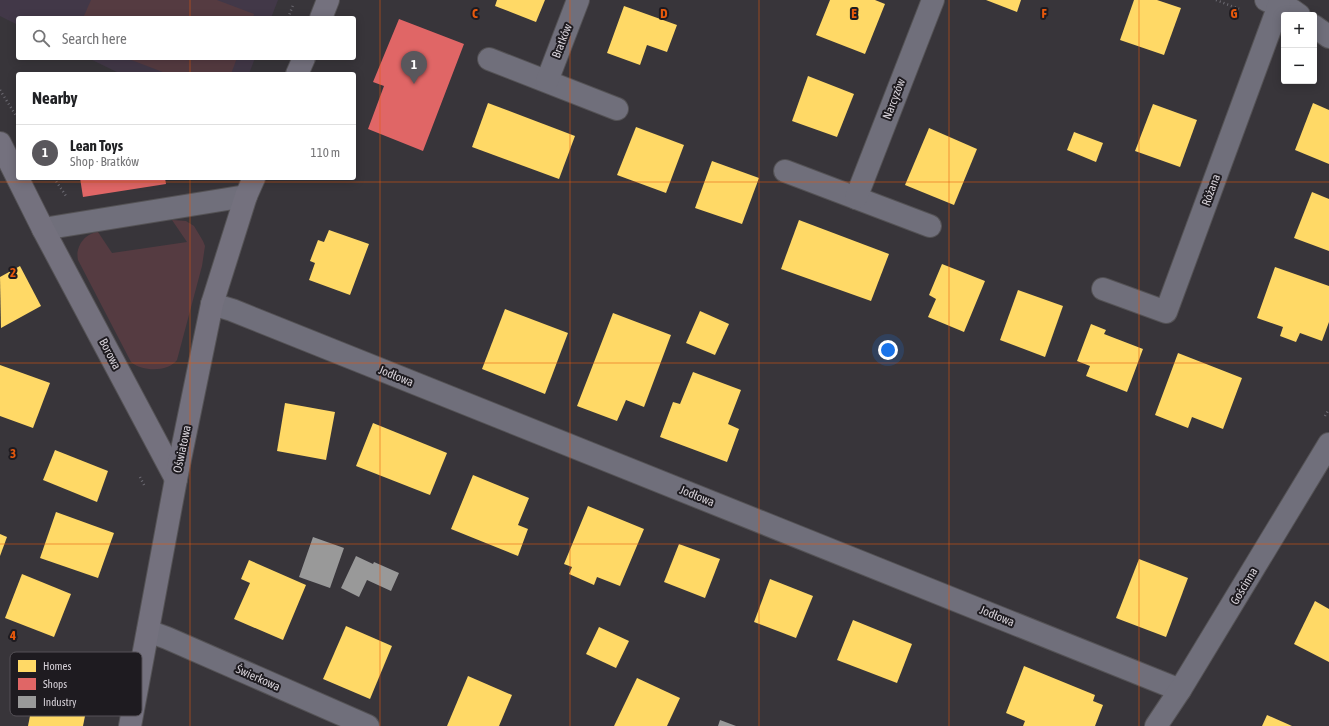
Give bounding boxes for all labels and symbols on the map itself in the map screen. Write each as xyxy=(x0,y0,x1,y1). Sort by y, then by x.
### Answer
text: C xyxy=(472,6,478,21)
text: D xyxy=(660,6,668,21)
text: E xyxy=(851,6,857,21)
text: F xyxy=(1041,6,1047,21)
text: G xyxy=(1231,6,1238,21)
street label: Bratków xyxy=(549,22,575,60)
pin: 1 xyxy=(401,51,427,84)
street label: Narcyzów xyxy=(880,77,908,121)
street label: Różana xyxy=(1199,172,1223,208)
text: 2 xyxy=(10,265,16,280)
street label: Borowa xyxy=(96,336,124,372)
your location xyxy=(878,340,898,360)
street label: Jodłowa xyxy=(377,363,415,389)
street label: Oświatowa xyxy=(170,424,194,474)
text: 3 xyxy=(10,446,16,461)
street label: Jodłowa xyxy=(678,483,716,509)
street label: Gościnna xyxy=(1228,565,1260,607)
street label: Jodłowa xyxy=(978,603,1016,629)
text: 4 xyxy=(9,628,16,643)
legend xyxy=(10,652,142,716)
text: Homes xyxy=(43,660,71,672)
street label: Świerkowa xyxy=(234,662,282,694)
text: Shops xyxy=(43,678,67,690)
text: Industry xyxy=(43,696,77,708)

